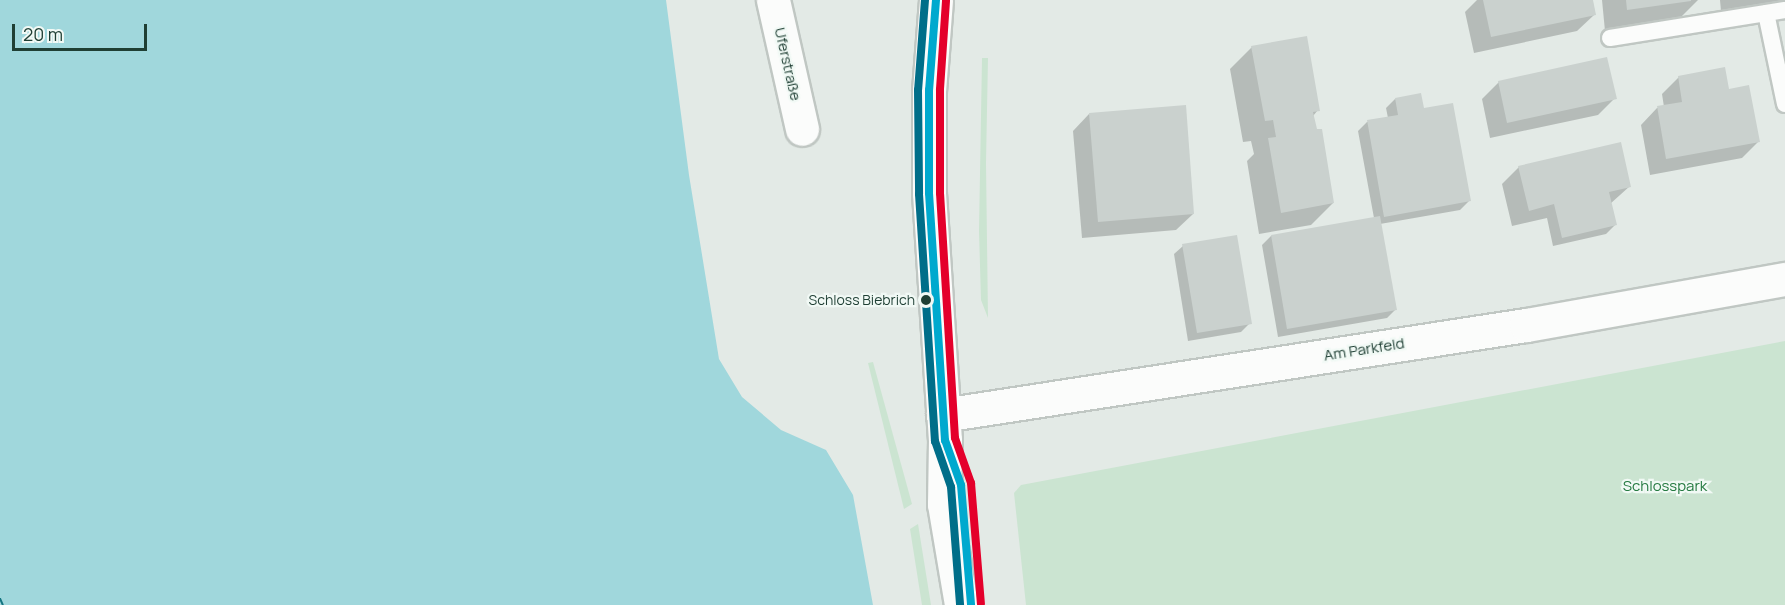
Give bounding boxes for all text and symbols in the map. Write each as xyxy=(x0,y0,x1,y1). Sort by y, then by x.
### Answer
scale bar xyxy=(15,12,150,50)
text: 20 m xyxy=(23,22,63,46)
street label: Uferstraße xyxy=(771,26,805,102)
place label: Schloss Biebrich xyxy=(809,292,915,308)
marker: Schloss Biebrich xyxy=(920,294,932,306)
street label: Am Parkfeld xyxy=(1322,334,1406,364)
park label: Schlosspark xyxy=(1623,477,1707,495)

